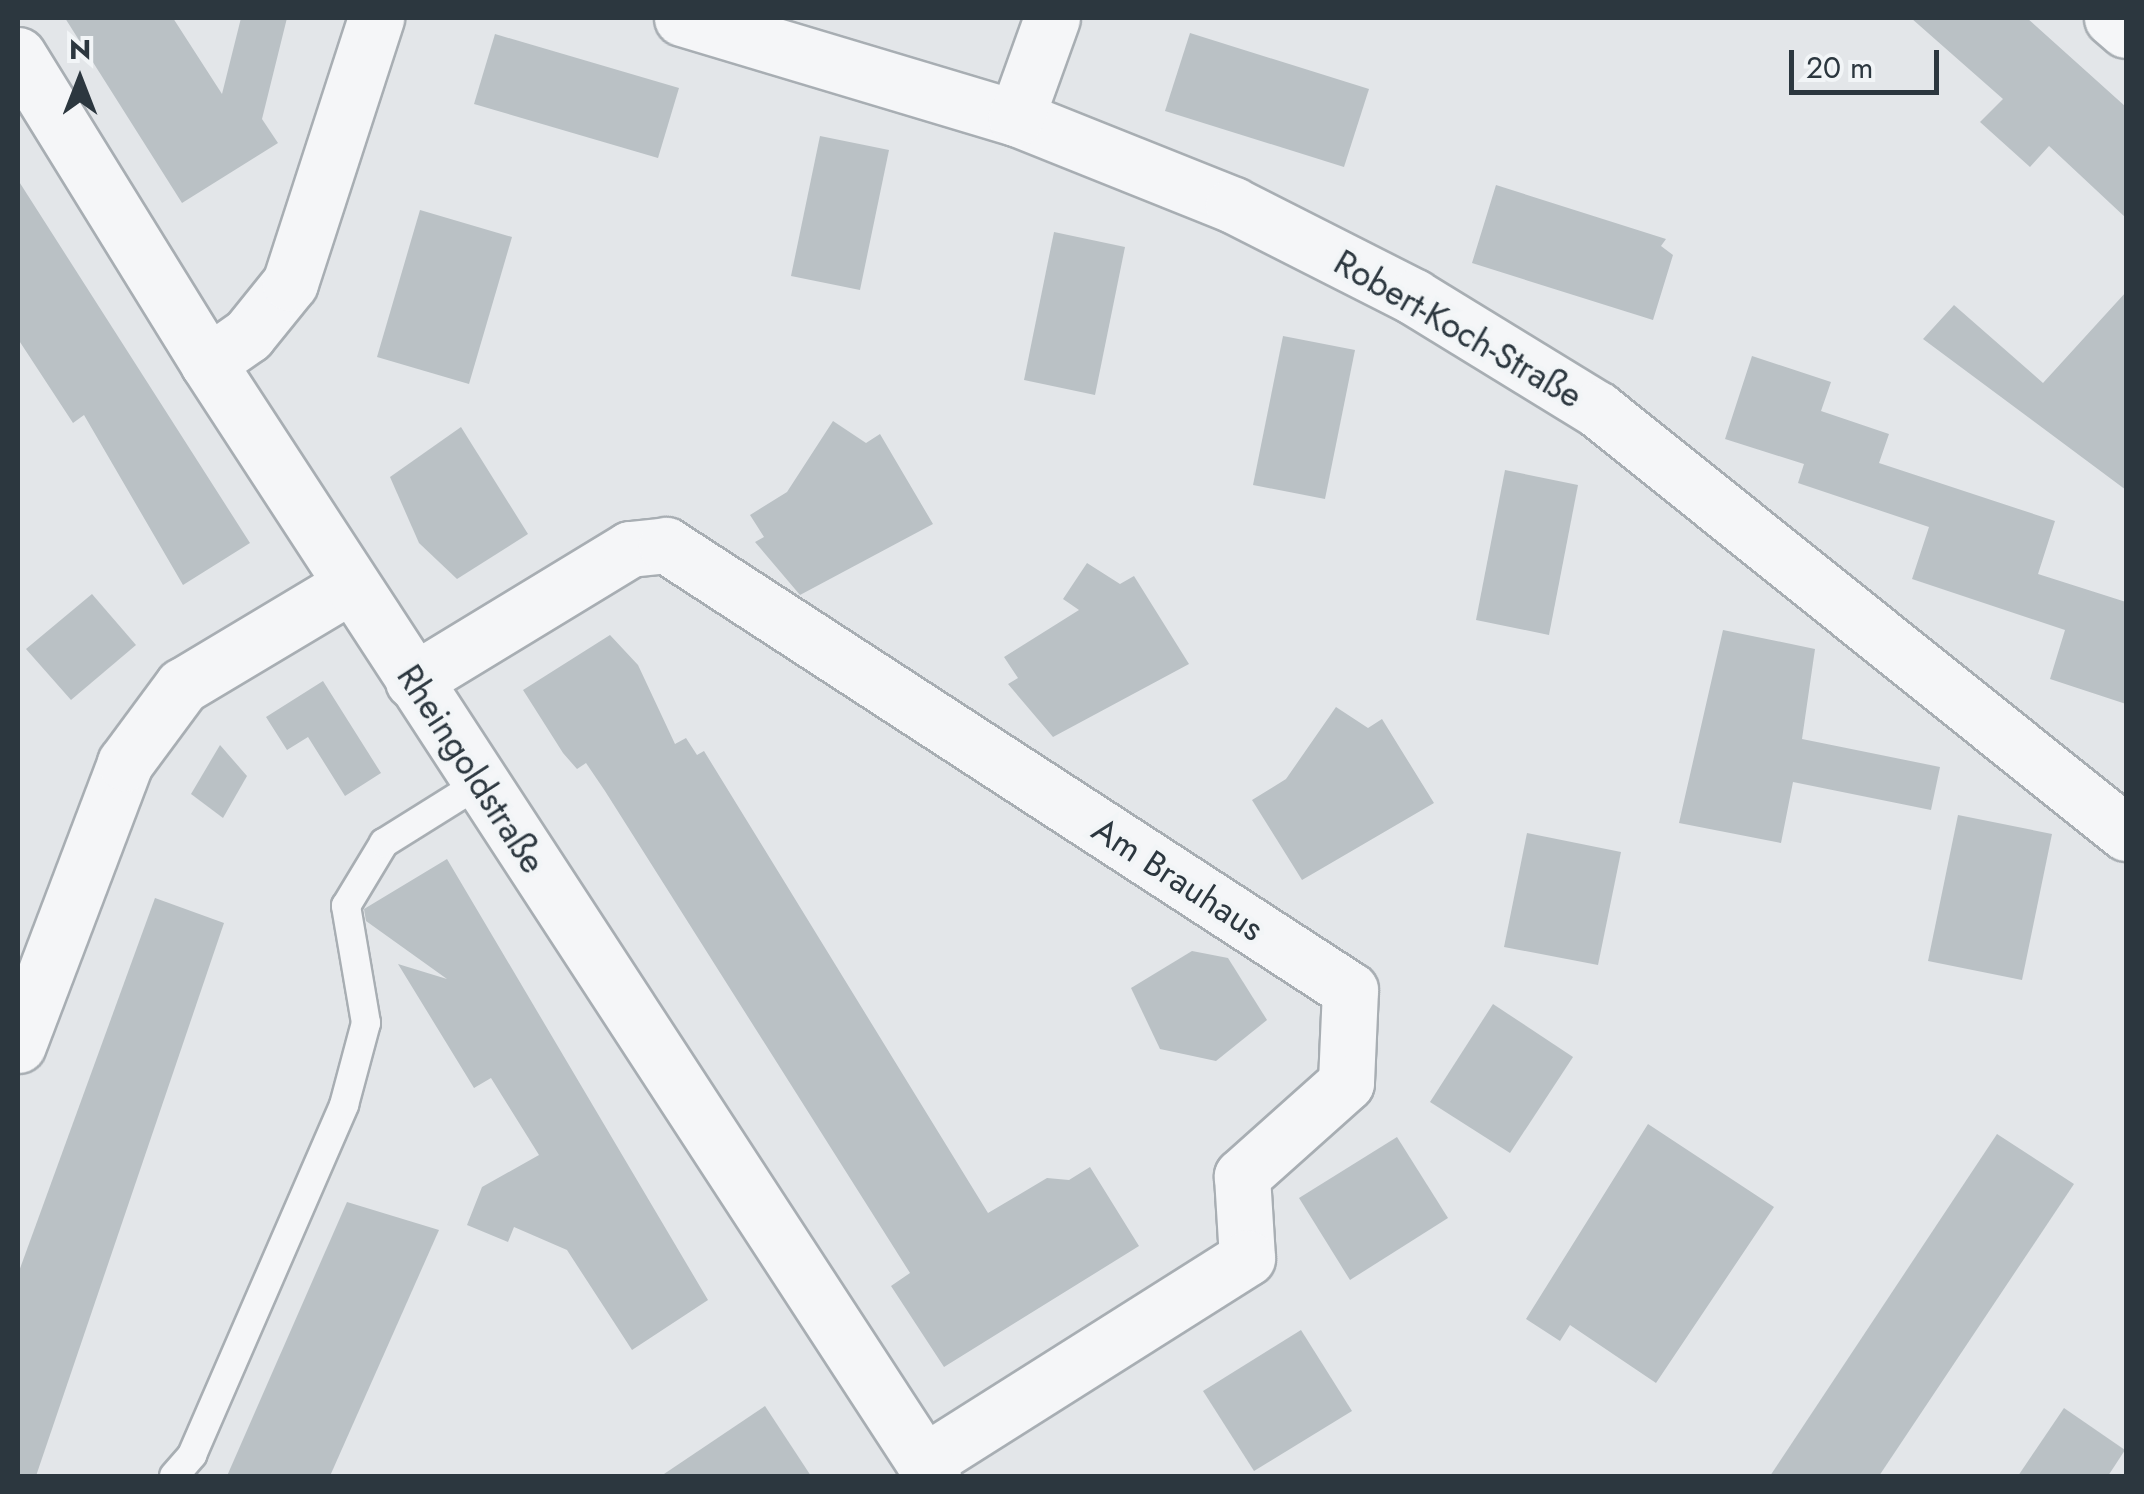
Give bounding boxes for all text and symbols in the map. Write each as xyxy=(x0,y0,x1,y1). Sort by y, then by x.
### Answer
text: N xyxy=(69,29,91,70)
north arrow xyxy=(30,30,130,130)
scale bar xyxy=(1794,30,1944,92)
text: 20 m xyxy=(1806,46,1873,89)
street label: Robert-Koch-Straße xyxy=(1327,241,1589,417)
street label: Rheingoldstraße xyxy=(388,657,554,881)
street label: Am Brauhaus xyxy=(1085,808,1271,950)

